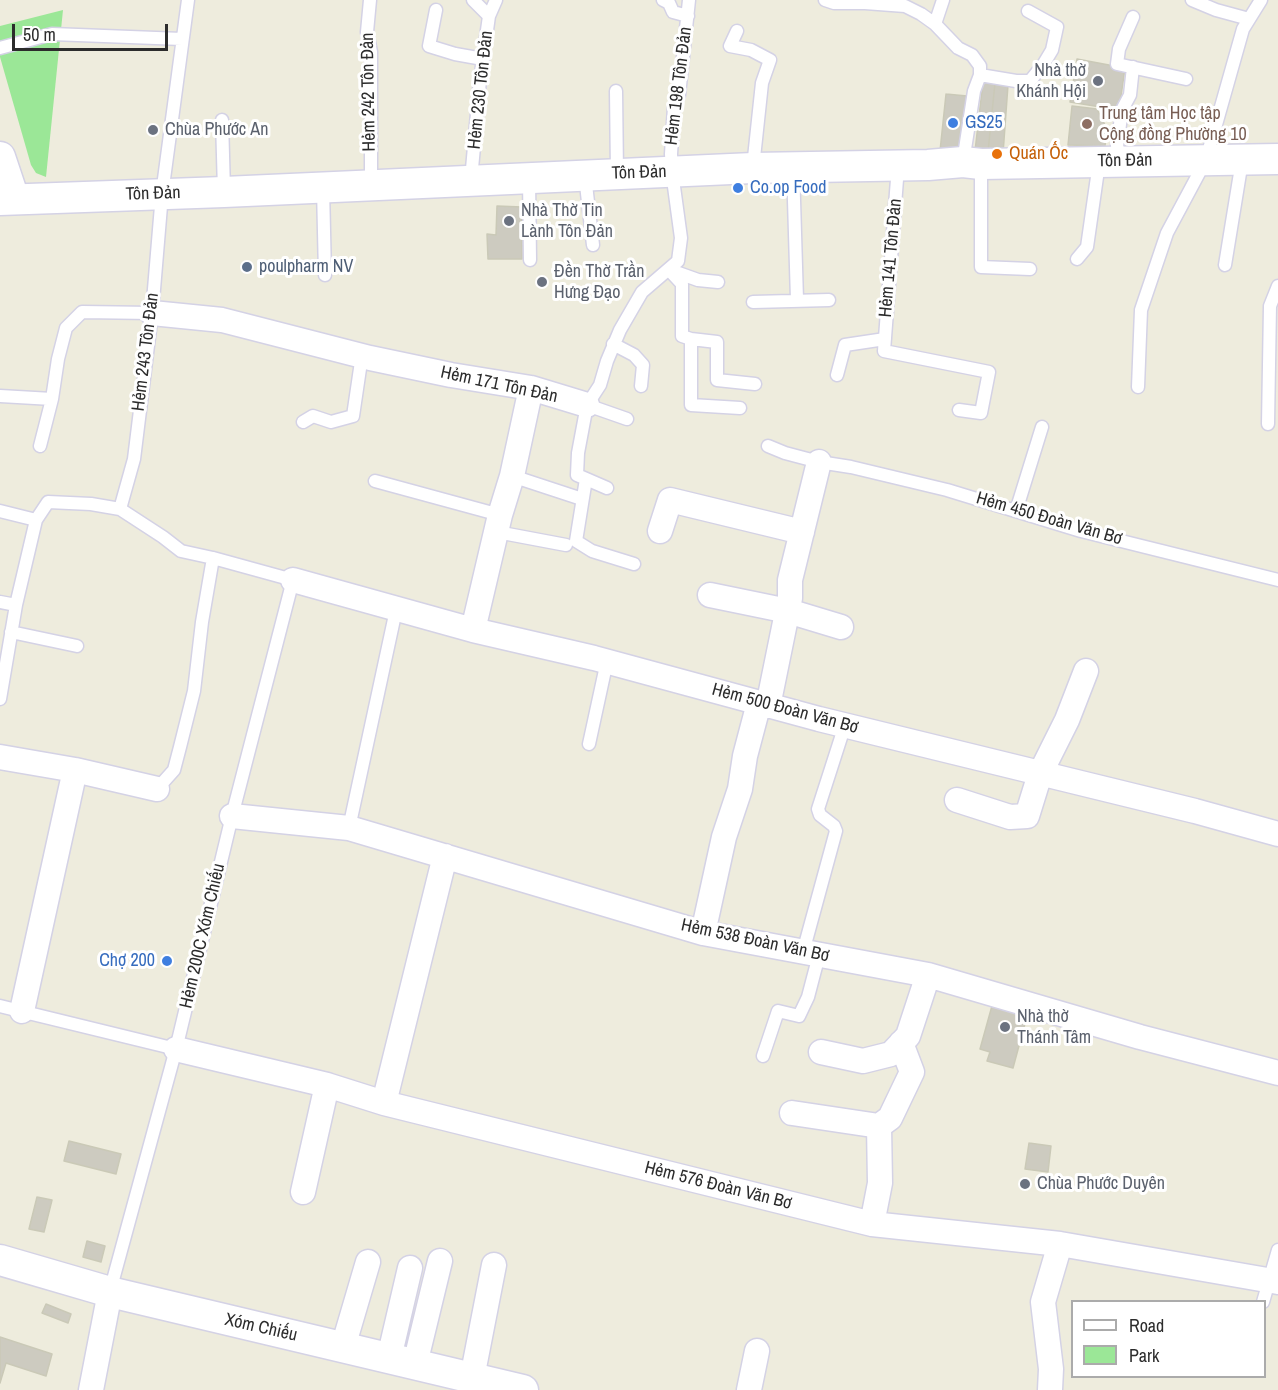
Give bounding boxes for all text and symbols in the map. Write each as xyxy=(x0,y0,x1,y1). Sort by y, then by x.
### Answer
scale bar xyxy=(15,12,171,50)
text: 50 m xyxy=(23,22,56,47)
street label: Hẻm 198 Tôn Đản xyxy=(661,26,697,146)
street label: Hẻm 230 Tôn Đản xyxy=(464,30,498,150)
street label: Hẻm 242 Tôn Đản xyxy=(357,32,381,152)
place label: Nhà thờ Khánh Hội xyxy=(1016,60,1086,103)
marker: Nhà thờ Khánh Hội xyxy=(1091,74,1105,88)
place label: Trung tâm Học tập Cộng đồng Phường 10 xyxy=(1099,103,1247,146)
place label: GS25 xyxy=(965,112,1003,134)
marker: GS25 xyxy=(946,116,960,130)
marker: Trung tâm Học tập Cộng đồng Phường 10 xyxy=(1080,117,1094,131)
place label: Chùa Phước An xyxy=(165,119,268,141)
marker: Chùa Phước An xyxy=(146,123,160,137)
place label: Quán Ốc xyxy=(1009,143,1068,165)
marker: Quán Ốc xyxy=(990,147,1004,161)
street label: Tôn Đản xyxy=(1097,150,1153,172)
street label: Tôn Đản xyxy=(611,161,667,185)
place label: Co.op Food xyxy=(750,177,826,199)
marker: Co.op Food xyxy=(731,181,745,195)
street label: Tôn Đản xyxy=(125,182,181,206)
street label: Hẻm 141 Tôn Đản xyxy=(875,198,907,318)
place label: Nhà Thờ Tin Lành Tôn Đản xyxy=(521,200,613,242)
marker: Nhà Thờ Tin Lành Tôn Đản xyxy=(502,214,516,228)
place label: poulpharm NV xyxy=(259,256,353,278)
marker: poulpharm NV xyxy=(240,260,254,274)
place label: Đền Thờ Trần Hưng Đạo xyxy=(554,261,645,304)
marker: Đền Thờ Trần Hưng Đạo xyxy=(535,275,549,289)
street label: Hẻm 243 Tôn Đản xyxy=(128,292,164,412)
street label: Hẻm 171 Tôn Đản xyxy=(439,362,559,408)
street label: Hẻm 450 Đoàn Văn Bơ xyxy=(974,488,1124,550)
street label: Hẻm 500 Đoàn Văn Bơ xyxy=(709,679,861,739)
street label: Hẻm 200C Xóm Chiếu xyxy=(176,861,230,1011)
street label: Hẻm 538 Đoàn Văn Bơ xyxy=(679,915,831,967)
place label: Chợ 200 xyxy=(99,950,155,972)
marker: Chợ 200 xyxy=(160,954,174,968)
place label: Nhà thờ Thánh Tâm xyxy=(1017,1006,1091,1048)
marker: Nhà thờ Thánh Tâm xyxy=(998,1020,1012,1034)
street label: Hẻm 576 Đoàn Văn Bơ xyxy=(642,1157,794,1215)
place label: Chùa Phước Duyên xyxy=(1037,1173,1165,1195)
marker: Chùa Phước Duyên xyxy=(1018,1177,1032,1191)
legend xyxy=(1071,1300,1266,1378)
street label: Xóm Chiếu xyxy=(223,1309,299,1347)
text: Road xyxy=(1129,1313,1164,1338)
text: Park xyxy=(1129,1343,1159,1368)

